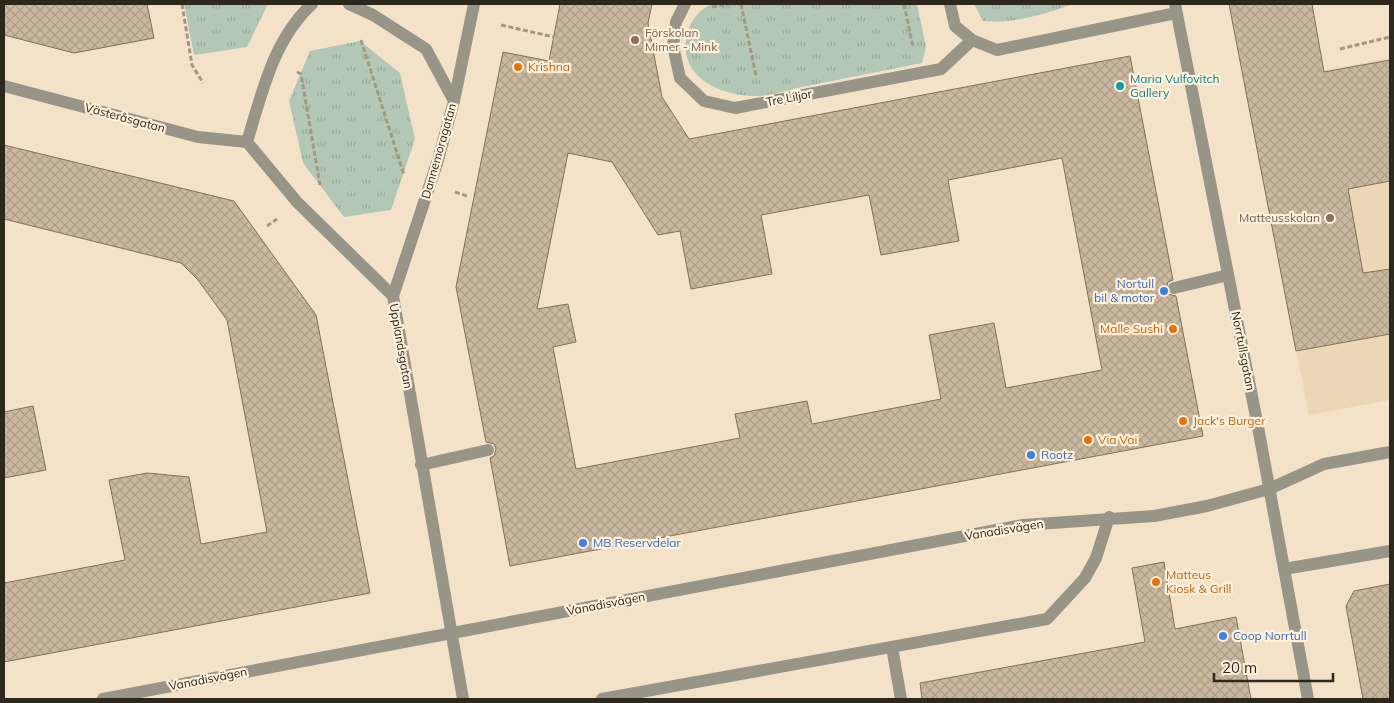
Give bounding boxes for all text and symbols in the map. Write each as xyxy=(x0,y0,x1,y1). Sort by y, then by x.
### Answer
place label: Förskolan Mimer - Mink xyxy=(645,25,718,54)
marker: Förskolan Mimer - Mink xyxy=(629,34,641,46)
place label: Krishna xyxy=(528,59,570,74)
marker: Krishna xyxy=(512,61,524,73)
place label: Maria Vulfovitch Gallery xyxy=(1130,71,1220,100)
marker: Maria Vulfovitch Gallery xyxy=(1114,80,1126,92)
street label: Tre Liljor xyxy=(765,86,814,109)
street label: Västeråsgatan xyxy=(83,100,167,135)
street label: Dannemoragatan xyxy=(418,101,459,200)
place label: Matteusskolan xyxy=(1239,210,1320,225)
marker: Matteusskolan xyxy=(1324,212,1336,224)
place label: Nortull bil & motor xyxy=(1094,276,1155,305)
marker: Nortull bil & motor xyxy=(1158,285,1170,297)
street label: Upplandsgatan xyxy=(387,302,416,390)
street label: Norrtullsgatan xyxy=(1228,310,1259,392)
place label: Malle Sushi xyxy=(1100,321,1163,336)
marker: Malle Sushi xyxy=(1167,323,1179,335)
place label: Jack's Burger xyxy=(1193,413,1266,428)
marker: Jack's Burger xyxy=(1177,415,1189,427)
place label: Via Vai xyxy=(1098,432,1137,447)
marker: Via Vai xyxy=(1082,434,1094,446)
place label: Rootz xyxy=(1041,447,1073,462)
marker: Rootz xyxy=(1025,449,1037,461)
street label: Vanadisvägen xyxy=(964,516,1044,543)
place label: MB Reservdelar xyxy=(593,535,682,550)
marker: MB Reservdelar xyxy=(577,537,589,549)
place label: Matteus Kiosk & Grill xyxy=(1166,567,1231,596)
marker: Matteus Kiosk & Grill xyxy=(1150,576,1162,588)
street label: Vanadisvägen xyxy=(566,589,646,618)
place label: Coop Norrtull xyxy=(1233,628,1307,643)
marker: Coop Norrtull xyxy=(1217,630,1229,642)
scale bar xyxy=(1214,650,1333,682)
text: 20 m xyxy=(1222,658,1257,677)
street label: Vanadisvägen xyxy=(168,664,248,693)

